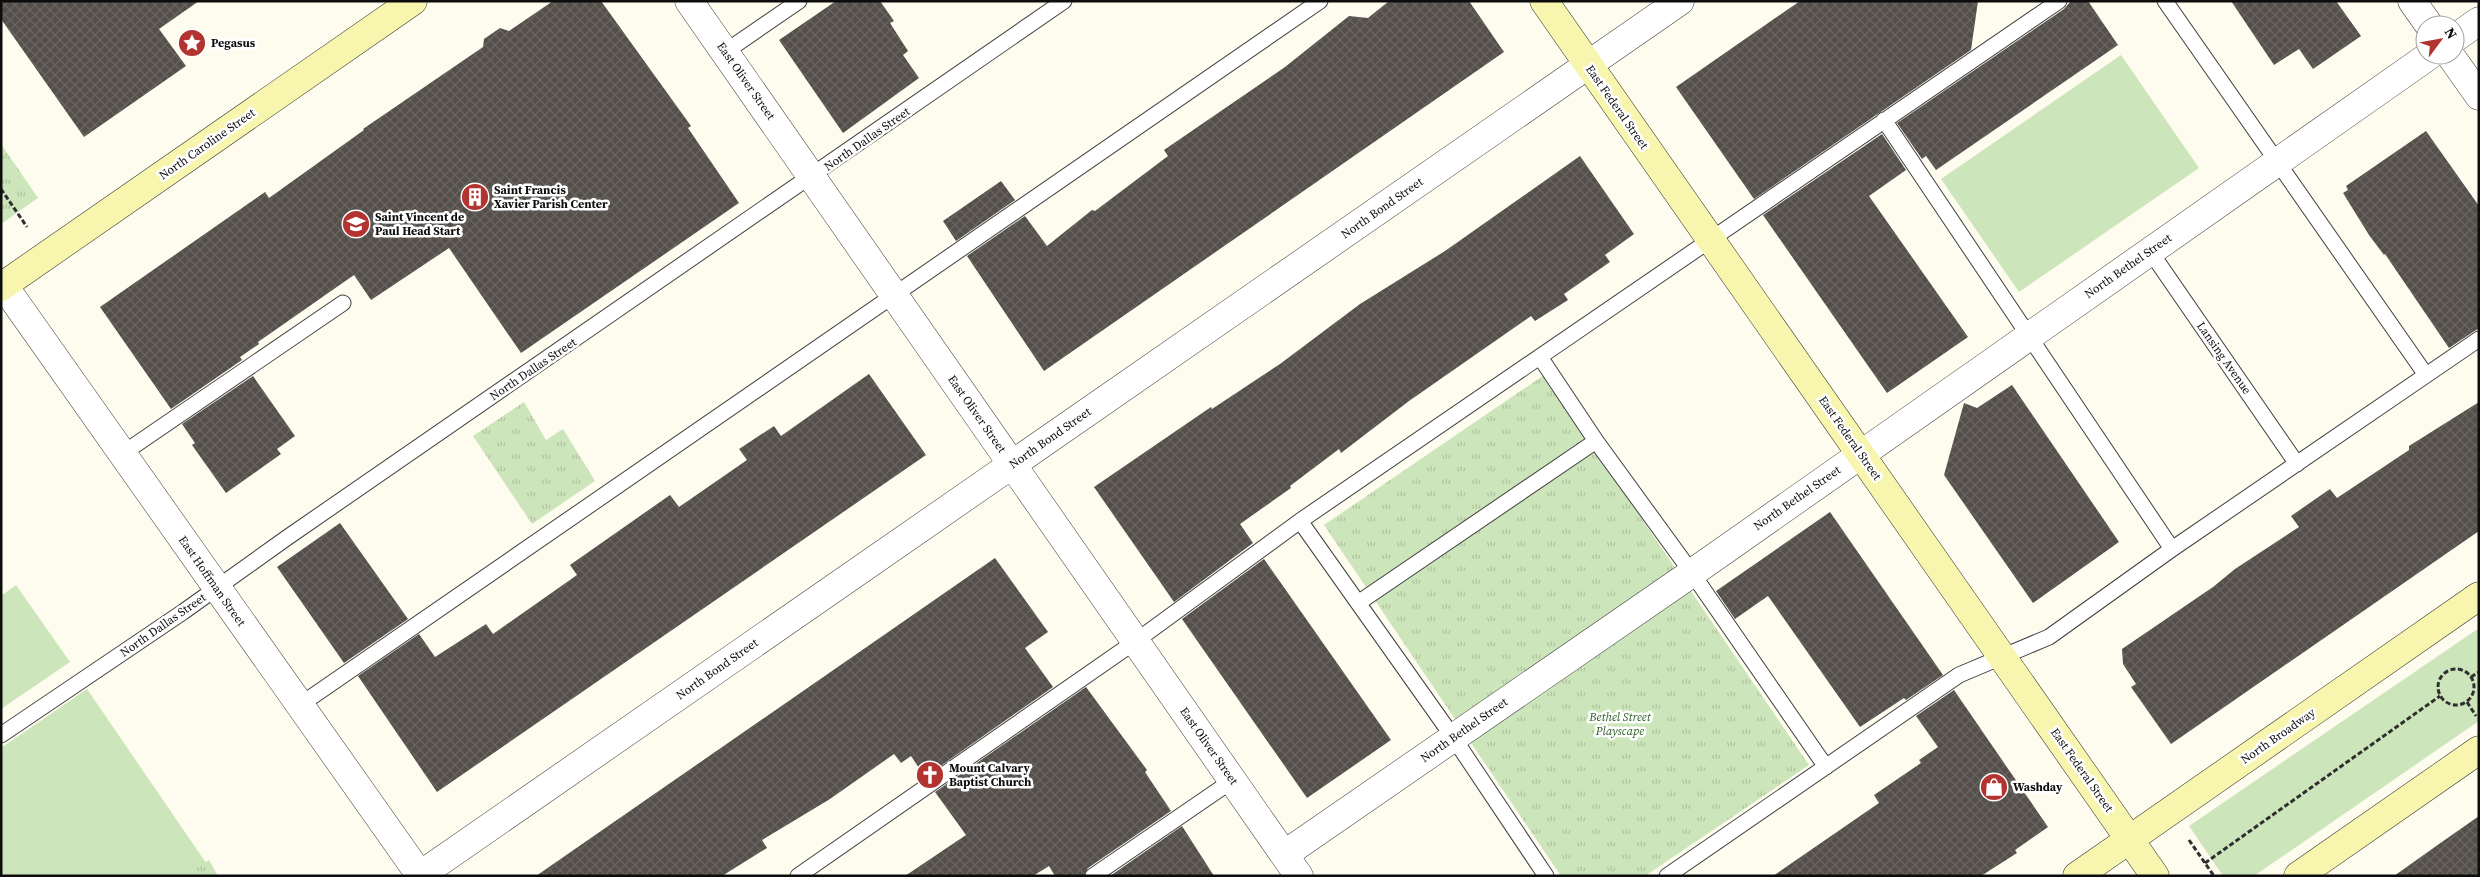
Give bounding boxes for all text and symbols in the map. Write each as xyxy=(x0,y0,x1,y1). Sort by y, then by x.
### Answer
north arrow xyxy=(2415,15,2465,65)
text: N xyxy=(2440,23,2462,43)
place icon: Pegasus xyxy=(177,28,207,58)
place label: Pegasus xyxy=(211,35,256,51)
street label: East Oliver Street xyxy=(713,39,779,123)
street label: East Federal Street xyxy=(1582,62,1652,152)
street label: North Dallas Street xyxy=(821,103,913,175)
street label: North Caroline Street xyxy=(156,105,258,183)
street label: North Bond Street xyxy=(1338,174,1426,242)
building icon: Saint Francis Xavier Parish Center xyxy=(460,182,490,212)
place label: Saint Francis Xavier Parish Center xyxy=(494,182,608,212)
school or university icon: Saint Vincent de Paul Head Start xyxy=(341,209,371,239)
place label: Saint Vincent de Paul Head Start xyxy=(375,209,464,239)
street label: North Bethel Street xyxy=(2081,230,2175,302)
street label: Lansing Avenue xyxy=(2193,319,2255,397)
street label: North Dallas Street xyxy=(487,334,580,404)
street label: East Oliver Street xyxy=(944,372,1010,456)
street label: East Federal Street xyxy=(1815,393,1885,483)
street label: North Bond Street xyxy=(1006,404,1094,472)
street label: North Bethel Street xyxy=(1750,462,1844,534)
street label: East Hoffman Street xyxy=(175,533,249,629)
street label: North Dallas Street xyxy=(117,589,209,661)
street label: North Bond Street xyxy=(673,635,761,703)
street label: North Bethel Street xyxy=(1417,694,1511,766)
street label: East Oliver Street xyxy=(1176,704,1242,788)
street label: North Broadway xyxy=(2238,704,2319,768)
park label: Bethel Street Playscape xyxy=(1588,709,1652,739)
street label: East Federal Street xyxy=(2047,725,2117,815)
church icon: Mount Calvary Baptist Church xyxy=(915,760,945,790)
place label: Mount Calvary Baptist Church xyxy=(949,760,1032,790)
shop icon: Washday xyxy=(1979,772,2009,802)
place label: Washday xyxy=(2013,779,2063,795)

